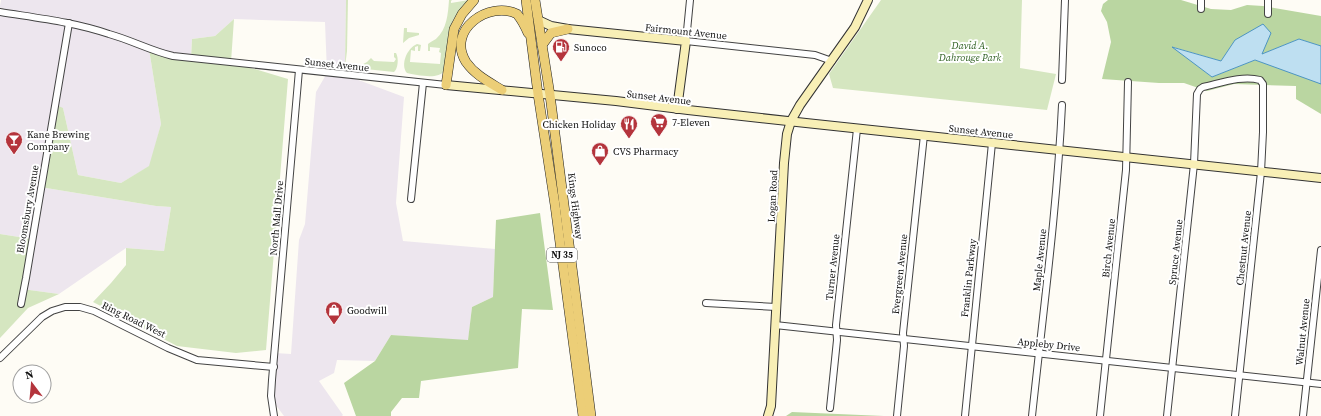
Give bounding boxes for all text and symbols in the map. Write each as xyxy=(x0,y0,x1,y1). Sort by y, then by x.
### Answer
street label: Fairmount Avenue xyxy=(644,21,728,42)
fuel station icon: Sunoco xyxy=(551,37,571,62)
park label: David A. Dahrouge Park xyxy=(938,39,1001,64)
place label: Sunoco xyxy=(574,41,607,54)
street label: Sunset Avenue xyxy=(304,55,370,74)
street label: Sunset Avenue xyxy=(626,87,692,108)
supermarket icon: 7-Eleven xyxy=(649,112,669,137)
restaurant icon: Chicken Holiday xyxy=(619,114,639,139)
place label: 7-Eleven xyxy=(672,116,710,129)
place label: Chicken Holiday xyxy=(542,118,617,131)
street label: Sunset Avenue xyxy=(948,122,1014,141)
place label: Kane Brewing Company xyxy=(27,128,89,153)
bar icon: Kane Brewing Company xyxy=(4,130,24,155)
shop icon: CVS Pharmacy xyxy=(590,141,610,166)
place label: CVS Pharmacy xyxy=(613,145,679,158)
street label: Bloomsbury Avenue xyxy=(13,164,42,254)
street label: Logan Road xyxy=(765,169,780,223)
street label: Kings Highway xyxy=(565,172,586,241)
street label: North Mall Drive xyxy=(267,180,286,256)
street label: Chestnut Avenue xyxy=(1233,210,1254,286)
street label: Birch Avenue xyxy=(1099,218,1118,278)
street label: Spruce Avenue xyxy=(1166,219,1185,286)
street label: Maple Avenue xyxy=(1030,228,1049,292)
street label: Turner Avenue xyxy=(823,233,842,301)
street label: Evergreen Avenue xyxy=(889,233,910,315)
street label: Franklin Parkway xyxy=(958,237,979,318)
road number: NJ 35 xyxy=(547,248,577,262)
street label: Ring Road West xyxy=(100,298,168,341)
street label: Walnut Avenue xyxy=(1293,298,1312,366)
shop icon: Goodwill xyxy=(324,300,344,325)
place label: Goodwill xyxy=(347,304,387,317)
street label: Appleby Drive xyxy=(1017,335,1081,354)
north arrow xyxy=(12,364,52,404)
text: N xyxy=(23,367,35,383)

